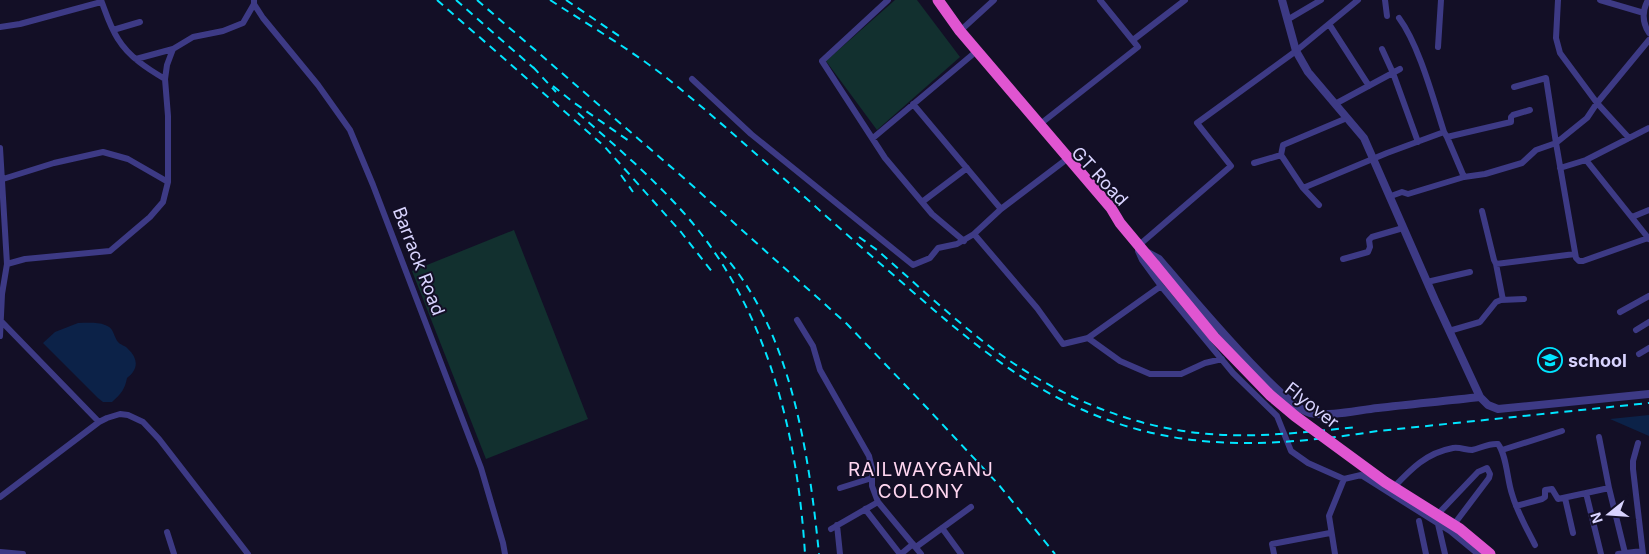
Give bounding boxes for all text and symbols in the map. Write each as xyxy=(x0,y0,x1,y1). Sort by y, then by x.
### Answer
street label: GT Road xyxy=(1067,142,1133,210)
street label: Barrack Road xyxy=(389,204,449,318)
school or university icon: school xyxy=(1537,347,1563,373)
place label: school xyxy=(1568,350,1627,371)
street label: Flyover xyxy=(1281,378,1343,433)
district label: RAILWAYGANJ COLONY xyxy=(848,458,994,503)
north arrow xyxy=(1584,489,1634,539)
text: N xyxy=(1586,510,1606,526)

